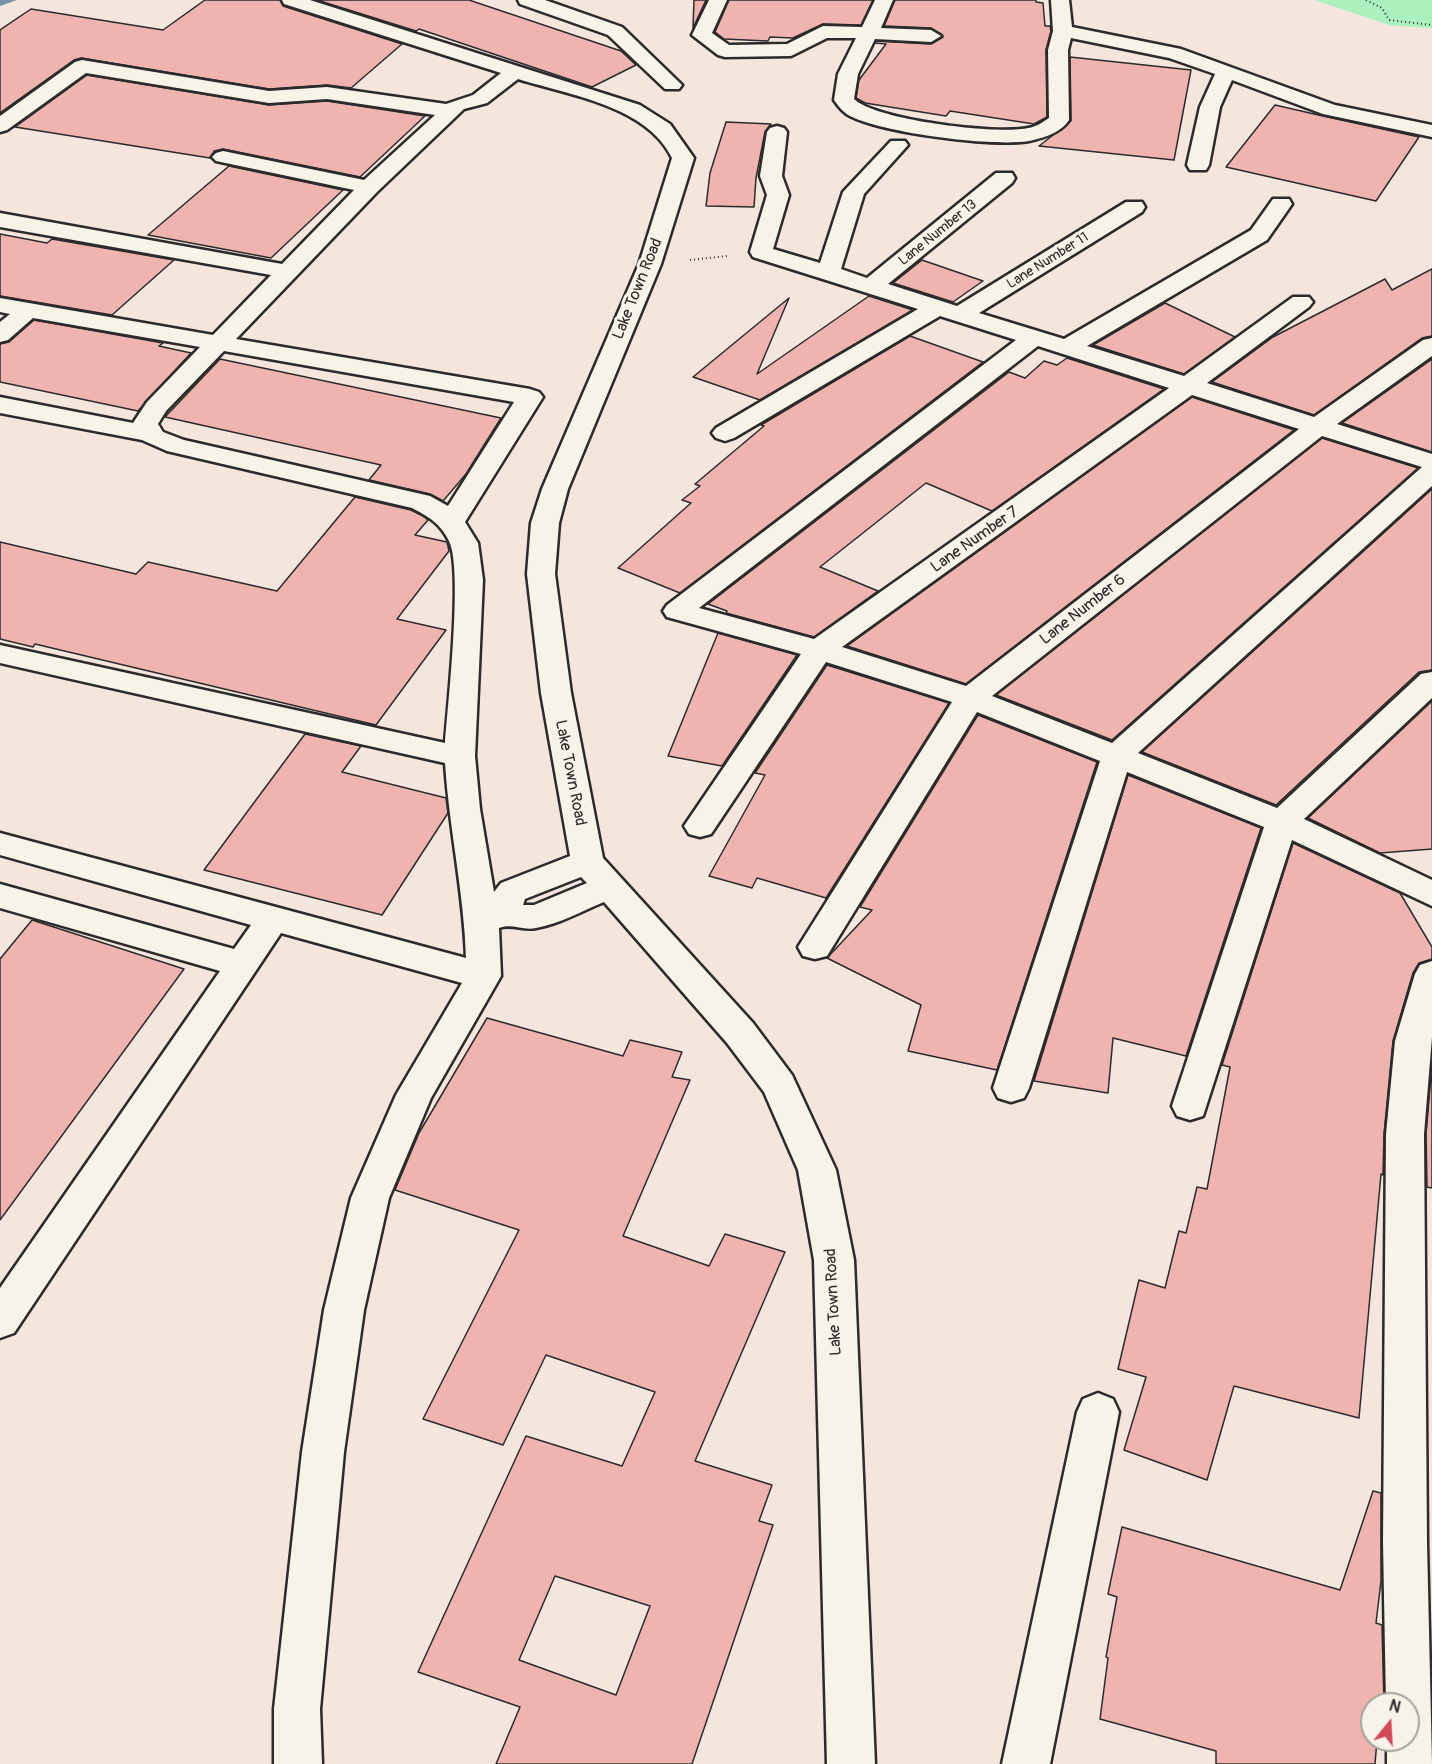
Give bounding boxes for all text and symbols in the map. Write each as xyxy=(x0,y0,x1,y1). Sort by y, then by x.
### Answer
street label: Lane Number 13 xyxy=(896,196,980,270)
street label: Lane Number 11 xyxy=(1004,229,1092,293)
street label: Lake Town Road xyxy=(609,236,667,342)
street label: Lane Number 7 xyxy=(928,503,1022,577)
street label: Lane Number 6 xyxy=(1036,571,1130,649)
street label: Lake Town Road xyxy=(550,718,590,828)
street label: Lake Town Road xyxy=(822,1248,846,1356)
north arrow xyxy=(1360,1692,1420,1752)
text: N xyxy=(1387,1696,1403,1718)

